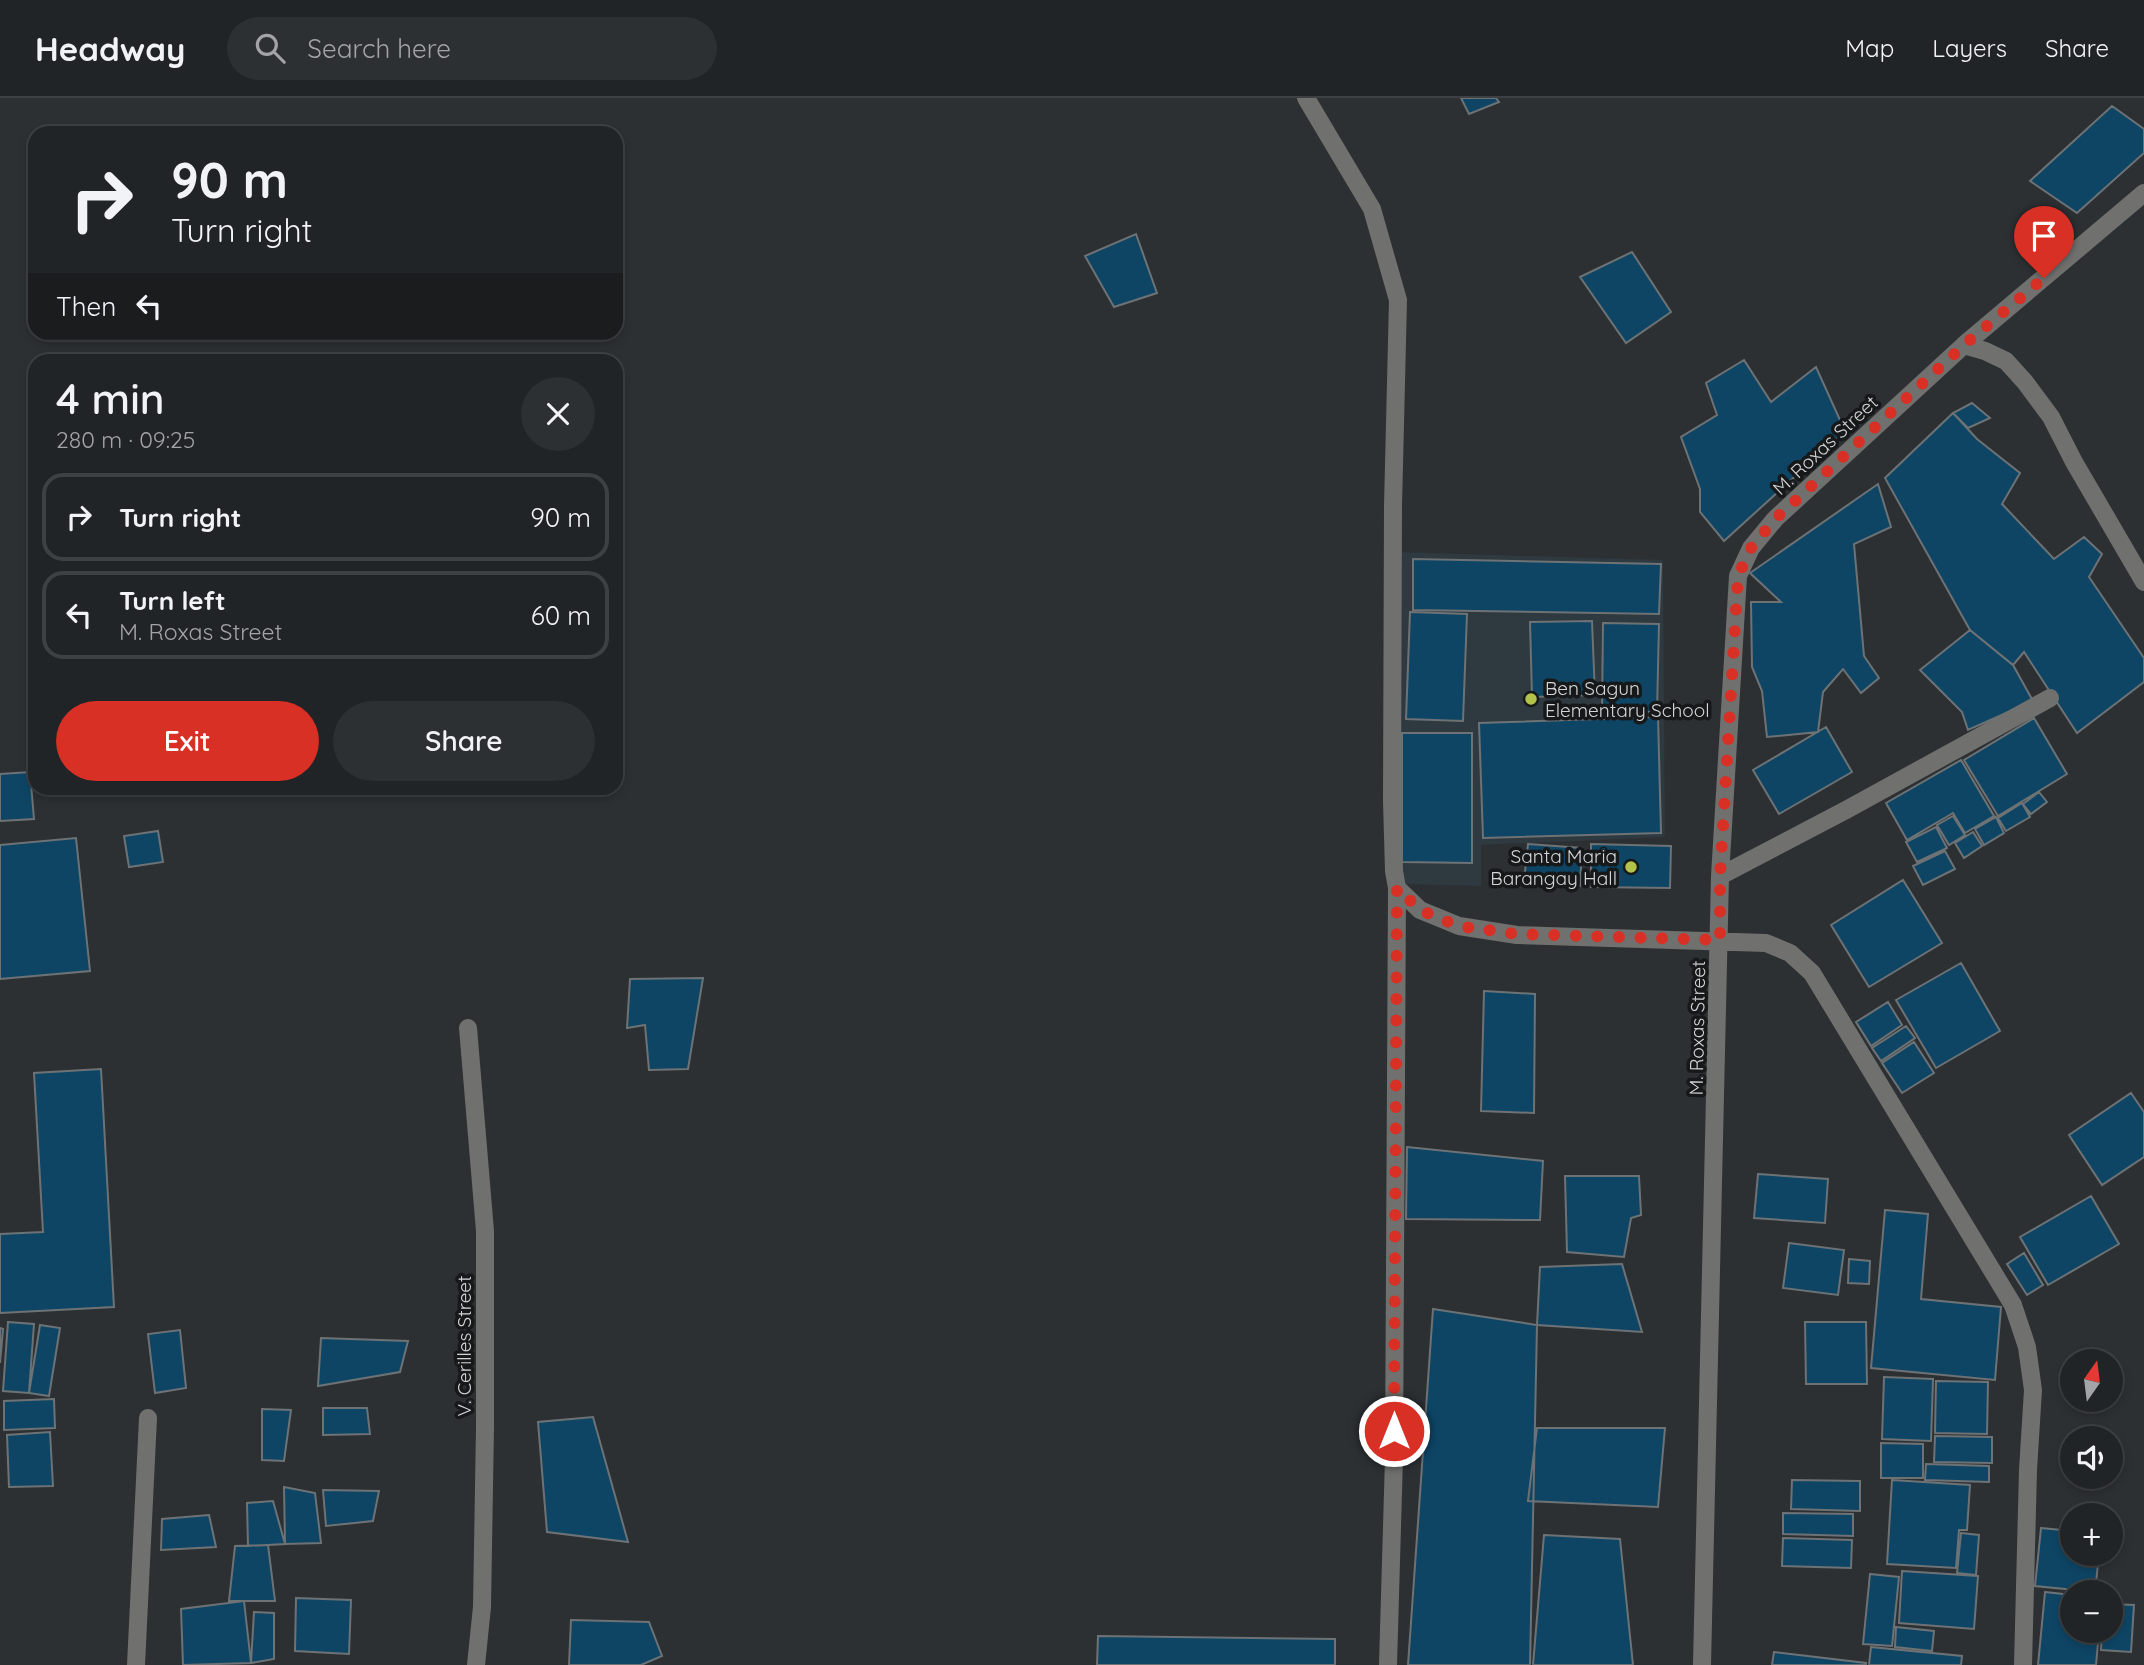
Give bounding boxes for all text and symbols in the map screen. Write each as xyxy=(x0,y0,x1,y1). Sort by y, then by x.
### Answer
search box xyxy=(227,17,717,80)
text: Headway xyxy=(35,28,185,69)
icon: search xyxy=(251,29,289,67)
text: Search here xyxy=(307,32,451,65)
text: Map xyxy=(1845,33,1894,63)
text: Layers xyxy=(1932,33,2007,63)
text: Share xyxy=(2045,33,2109,63)
text: 90 m xyxy=(171,149,288,210)
icon: right xyxy=(56,154,147,245)
pin xyxy=(2014,206,2074,278)
text: Turn right xyxy=(171,210,312,250)
icon: arrive xyxy=(2025,217,2063,255)
icon: left xyxy=(130,287,168,325)
text: Then xyxy=(56,290,116,323)
text: 4 min xyxy=(56,372,165,425)
button: close xyxy=(521,377,595,451)
street label: M. Roxas Street xyxy=(1767,390,1883,500)
text: 280 m · 09:25 xyxy=(56,425,195,454)
icon: right xyxy=(60,498,98,536)
text: Turn right xyxy=(119,501,241,534)
text: 90 m xyxy=(530,501,591,534)
text: Turn left xyxy=(119,584,226,617)
icon: left xyxy=(60,596,98,634)
text: 60 m xyxy=(531,599,591,632)
text: M. Roxas Street xyxy=(119,617,282,646)
place label: Ben Sagun Elementary School xyxy=(1545,676,1710,722)
marker: Ben Sagun Elementary School xyxy=(1523,691,1539,707)
button: Exit xyxy=(56,701,319,781)
button: Share xyxy=(333,701,595,781)
place label: Santa Maria Barangay Hall xyxy=(1490,844,1617,890)
marker: Santa Maria Barangay Hall xyxy=(1623,859,1639,875)
street label: M. Roxas Street xyxy=(1684,960,1710,1096)
street label: V. Cerilles Street xyxy=(452,1275,476,1417)
north arrow xyxy=(2060,1349,2123,1412)
map controls xyxy=(2060,1349,2123,1643)
position arrow xyxy=(1357,1394,1431,1468)
button: sound xyxy=(2060,1426,2123,1489)
button: + xyxy=(2060,1503,2123,1566)
button: − xyxy=(2060,1580,2123,1643)

